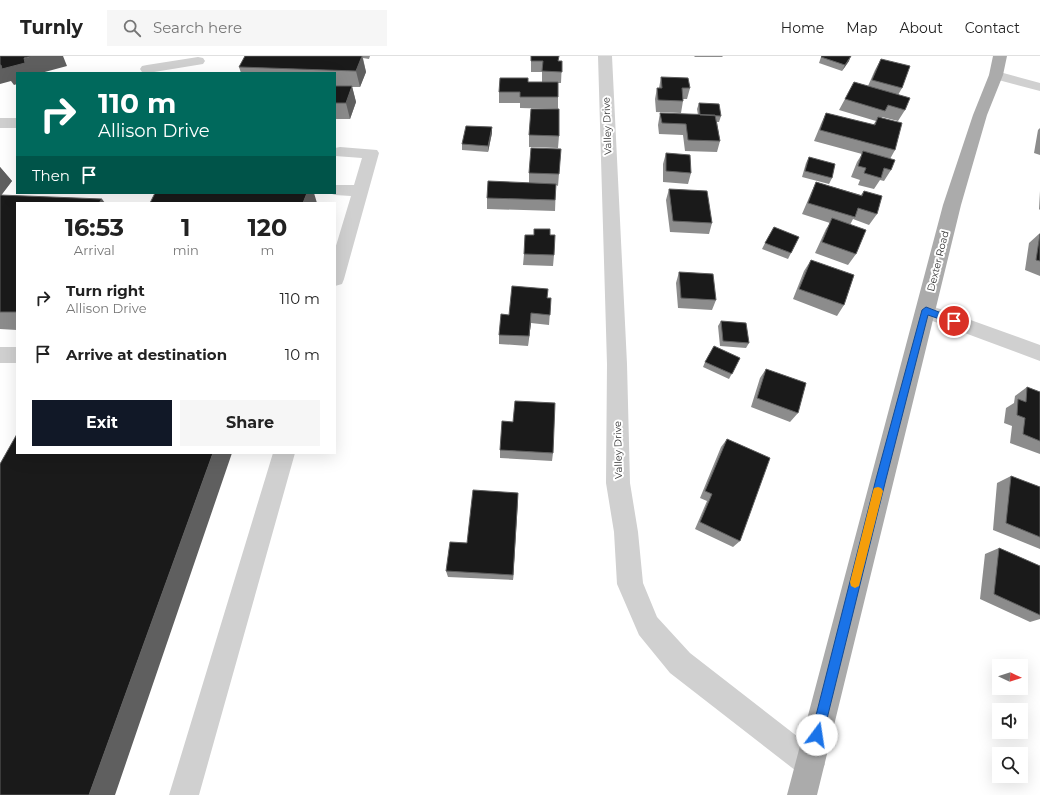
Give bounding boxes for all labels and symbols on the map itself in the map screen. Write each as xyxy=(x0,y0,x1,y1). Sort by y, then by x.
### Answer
street label: Valley Drive xyxy=(599,97,615,155)
street label: Dexter Road xyxy=(924,229,952,293)
pin xyxy=(937,304,971,338)
street label: Valley Drive xyxy=(611,421,625,479)
north arrow xyxy=(992,659,1028,695)
position arrow xyxy=(796,714,838,756)

